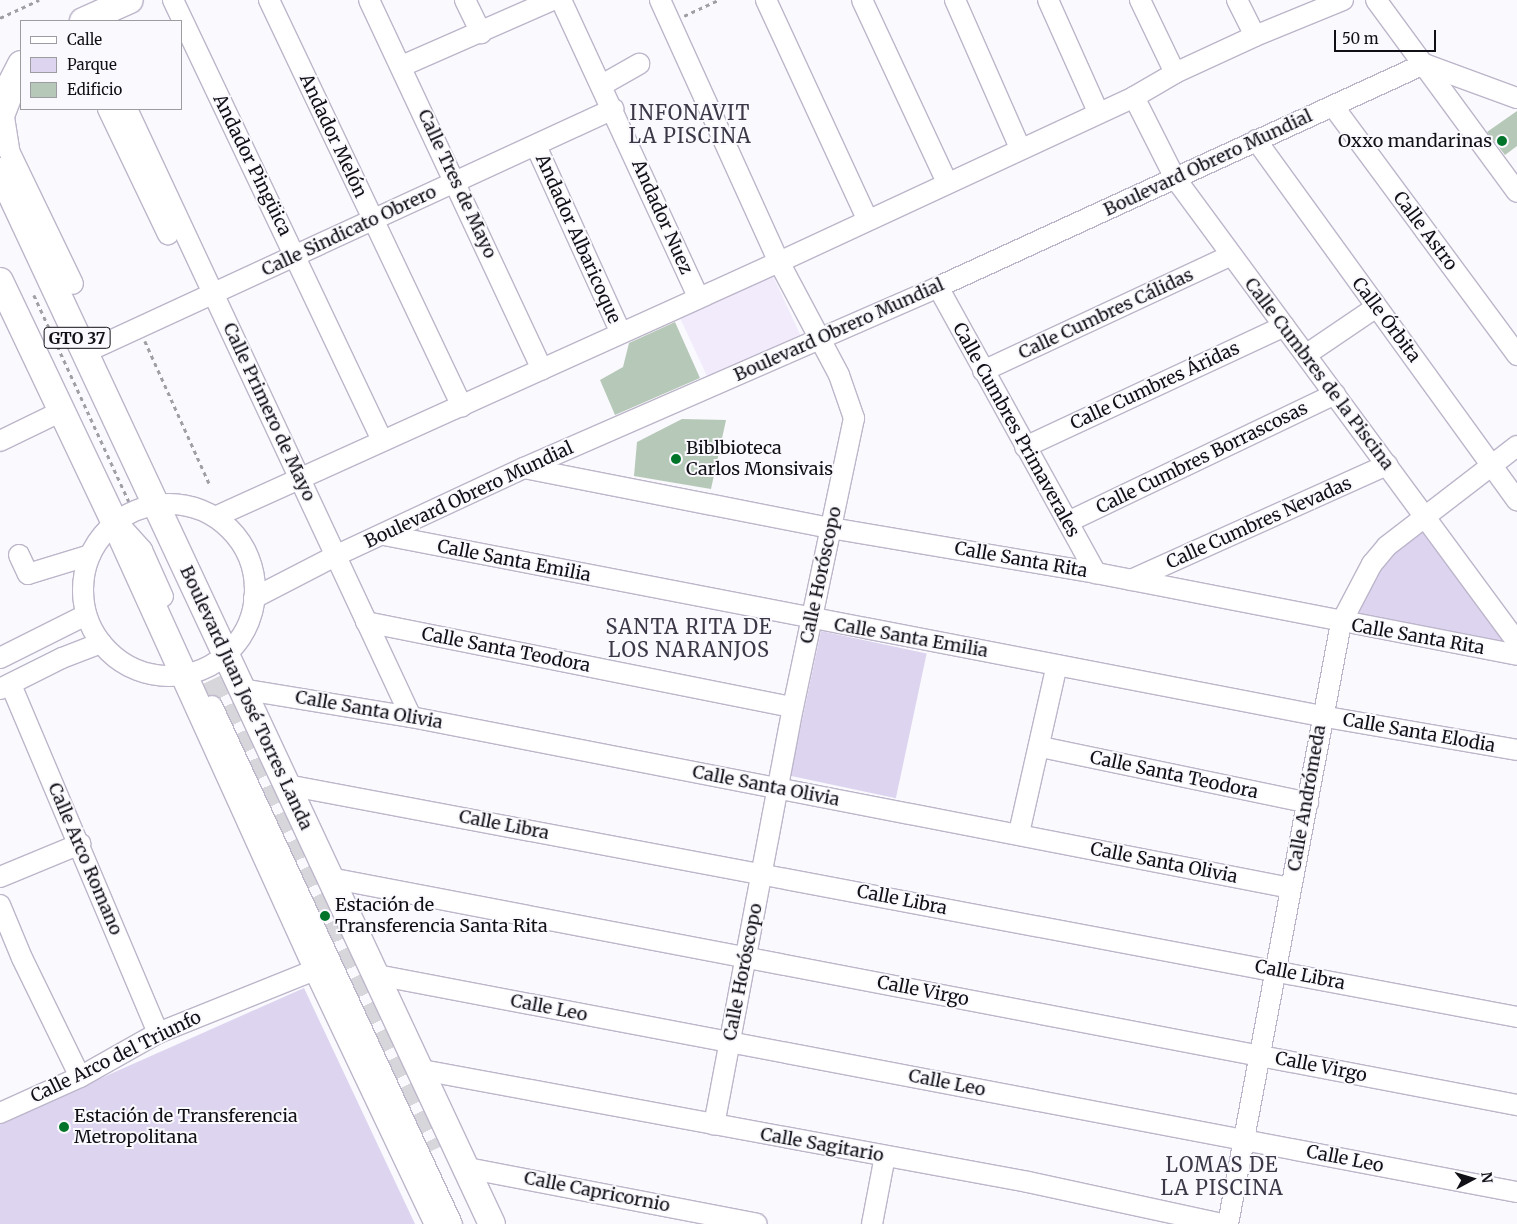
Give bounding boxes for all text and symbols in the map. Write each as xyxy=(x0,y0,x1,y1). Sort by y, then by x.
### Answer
legend xyxy=(20,20,182,110)
scale bar xyxy=(1337,20,1440,52)
text: 50 m xyxy=(1342,29,1379,48)
text: Calle xyxy=(67,30,102,49)
text: Parque xyxy=(67,55,117,74)
street label: Andador Melón xyxy=(295,71,371,201)
text: Edificio xyxy=(67,80,122,99)
street label: Andador Pingüica xyxy=(208,91,296,239)
district label: INFONAVIT LA PISCINA xyxy=(627,100,753,147)
street label: Boulevard Obrero Mundial xyxy=(1100,105,1316,221)
street label: Calle Tres de Mayo xyxy=(413,106,501,262)
place label: Oxxo mandarinas xyxy=(1338,130,1492,152)
marker: Oxxo mandarinas xyxy=(1496,135,1508,147)
street label: Andador Albaricoque xyxy=(531,151,625,327)
street label: Andador Nuez xyxy=(627,156,697,278)
street label: Calle Sindicato Obrero xyxy=(258,181,440,281)
street label: Calle Astro xyxy=(1388,187,1462,275)
street label: Calle Cumbres Cálidas xyxy=(1015,264,1197,364)
street label: Calle Órbita xyxy=(1347,273,1425,367)
street label: Boulevard Obrero Mundial xyxy=(731,274,947,386)
street label: Calle Cumbres de la Piscina xyxy=(1240,274,1398,474)
street label: Calle Primero de Mayo xyxy=(218,319,320,505)
street label: Calle Cumbres Primaverales xyxy=(948,319,1084,541)
road number: GTO 37 xyxy=(43,324,111,352)
street label: Calle Cumbres Áridas xyxy=(1067,337,1243,435)
street label: Calle Cumbres Borrascosas xyxy=(1093,397,1311,519)
street label: Boulevard Obrero Mundial xyxy=(361,437,577,553)
place label: Biblbioteca Carlos Monsivais xyxy=(686,438,833,480)
marker: Biblbioteca Carlos Monsivais xyxy=(670,453,682,465)
street label: Calle Cumbres Nevadas xyxy=(1163,472,1355,574)
street label: Calle Horóscopo xyxy=(796,505,846,645)
street label: Calle Santa Emilia xyxy=(435,536,593,586)
street label: Calle Santa Rita xyxy=(953,538,1089,582)
street label: Boulevard Juan José Torres Landa xyxy=(175,563,317,833)
district label: SANTA RITA DE LOS NARANJOS xyxy=(604,614,774,661)
street label: Calle Santa Emilia xyxy=(832,614,990,662)
street label: Calle Santa Rita xyxy=(1350,615,1486,659)
street label: Calle Santa Teodora xyxy=(420,623,592,677)
street label: Calle Santa Olivia xyxy=(294,686,444,734)
street label: Calle Santa Elodia xyxy=(1341,709,1497,757)
street label: Calle Andrómeda xyxy=(1283,723,1331,873)
street label: Calle Santa Teodora xyxy=(1088,747,1260,803)
street label: Calle Santa Olivia xyxy=(691,761,841,811)
street label: Calle Arco Romano xyxy=(43,780,127,938)
street label: Calle Libra xyxy=(457,806,551,844)
street label: Calle Santa Olivia xyxy=(1089,838,1239,888)
street label: Calle Libra xyxy=(855,881,949,919)
place label: Estación de Transferencia Santa Rita xyxy=(335,895,548,938)
street label: Calle Horóscopo xyxy=(719,901,767,1043)
marker: Estación de Transferencia Santa Rita xyxy=(319,910,331,922)
street label: Calle Libra xyxy=(1253,956,1347,994)
street label: Calle Virgo xyxy=(875,972,971,1010)
street label: Calle Leo xyxy=(509,990,589,1026)
street label: Calle Arco del Triunfo xyxy=(27,1006,205,1108)
street label: Calle Virgo xyxy=(1273,1048,1369,1086)
street label: Calle Leo xyxy=(907,1065,987,1101)
place label: Estación de Transferencia Metropolitana xyxy=(74,1106,298,1148)
marker: Estación de Transferencia Metropolitana xyxy=(58,1121,70,1133)
street label: Calle Sagitario xyxy=(759,1124,885,1166)
street label: Calle Leo xyxy=(1305,1141,1385,1177)
district label: LOMAS DE LA PISCINA xyxy=(1159,1153,1285,1200)
north arrow xyxy=(1447,1154,1497,1204)
street label: Calle Capricornio xyxy=(522,1167,672,1217)
text: N xyxy=(1477,1171,1496,1184)

